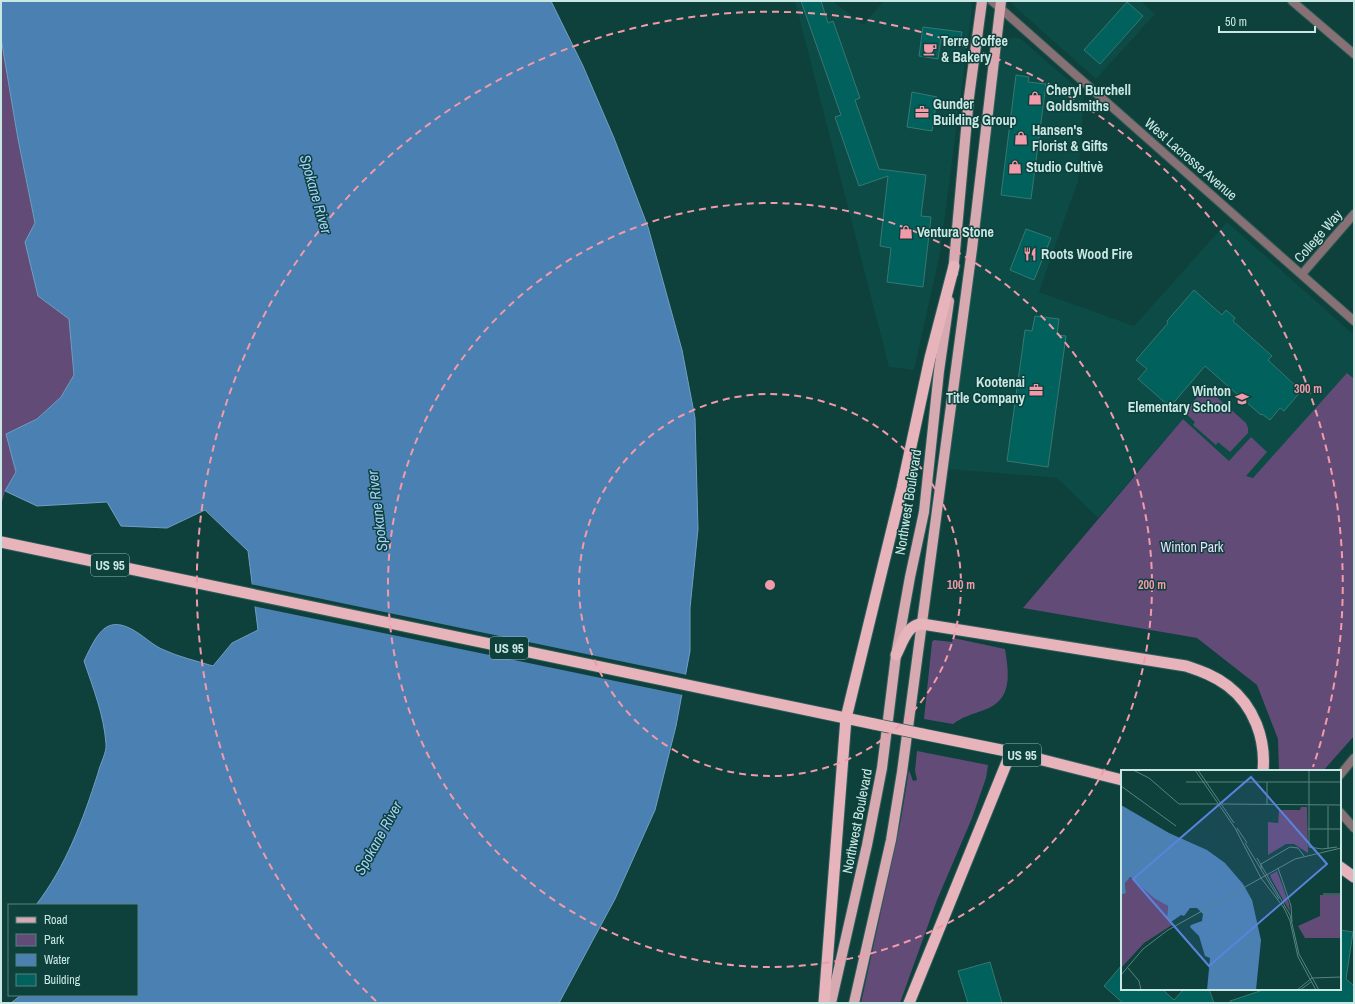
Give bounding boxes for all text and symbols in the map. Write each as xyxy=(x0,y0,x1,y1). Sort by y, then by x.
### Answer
scale bar xyxy=(1219,8,1315,34)
text: 50 m xyxy=(1225,14,1247,30)
place label: Terre Coffee & Bakery xyxy=(941,32,1008,66)
cafe icon: Terre Coffee & Bakery xyxy=(922,41,938,57)
place label: Cheryl Burchell Goldsmiths xyxy=(1046,81,1131,115)
shop icon: Cheryl Burchell Goldsmiths xyxy=(1027,90,1043,106)
place label: Gunder Building Group xyxy=(933,95,1017,129)
office icon: Gunder Building Group xyxy=(914,104,930,120)
street label: West Lacrosse Avenue xyxy=(1141,114,1241,204)
place label: Hansen's Florist & Gifts xyxy=(1032,121,1108,155)
shop icon: Hansen's Florist & Gifts xyxy=(1013,130,1029,146)
water label: Spokane River xyxy=(295,152,338,237)
place label: Studio Cultivè xyxy=(1026,158,1103,176)
shop icon: Studio Cultivè xyxy=(1007,159,1023,175)
street label: College Way xyxy=(1290,206,1346,266)
place label: Ventura Stone xyxy=(917,223,994,241)
shop icon: Ventura Stone xyxy=(898,224,914,240)
place label: Roots Wood Fire xyxy=(1041,245,1133,263)
restaurant icon: Roots Wood Fire xyxy=(1022,246,1038,262)
place label: Kootenai Title Company xyxy=(946,373,1026,407)
text: 300 m xyxy=(1294,381,1322,397)
office icon: Kootenai Title Company xyxy=(1028,382,1044,398)
place label: Winton Elementary School xyxy=(1128,382,1231,416)
school or university icon: Winton Elementary School xyxy=(1234,391,1250,407)
street label: Northwest Boulevard xyxy=(891,448,925,556)
water label: Spokane River xyxy=(362,468,392,553)
park label: Winton Park xyxy=(1160,538,1224,556)
road number: US 95 xyxy=(91,554,129,576)
text: 100 m xyxy=(947,577,975,593)
text: 200 m xyxy=(1138,577,1166,593)
centre of rings xyxy=(763,578,777,592)
road number: US 95 xyxy=(490,637,528,659)
road number: US 95 xyxy=(1003,744,1041,766)
street label: Northwest Boulevard xyxy=(838,767,876,875)
inset map xyxy=(1121,770,1341,990)
water label: Spokane River xyxy=(349,797,407,879)
legend xyxy=(8,904,138,996)
text: Road xyxy=(44,912,68,928)
text: Park xyxy=(44,932,64,948)
text: Water xyxy=(44,952,71,968)
text: Building xyxy=(44,972,81,988)

